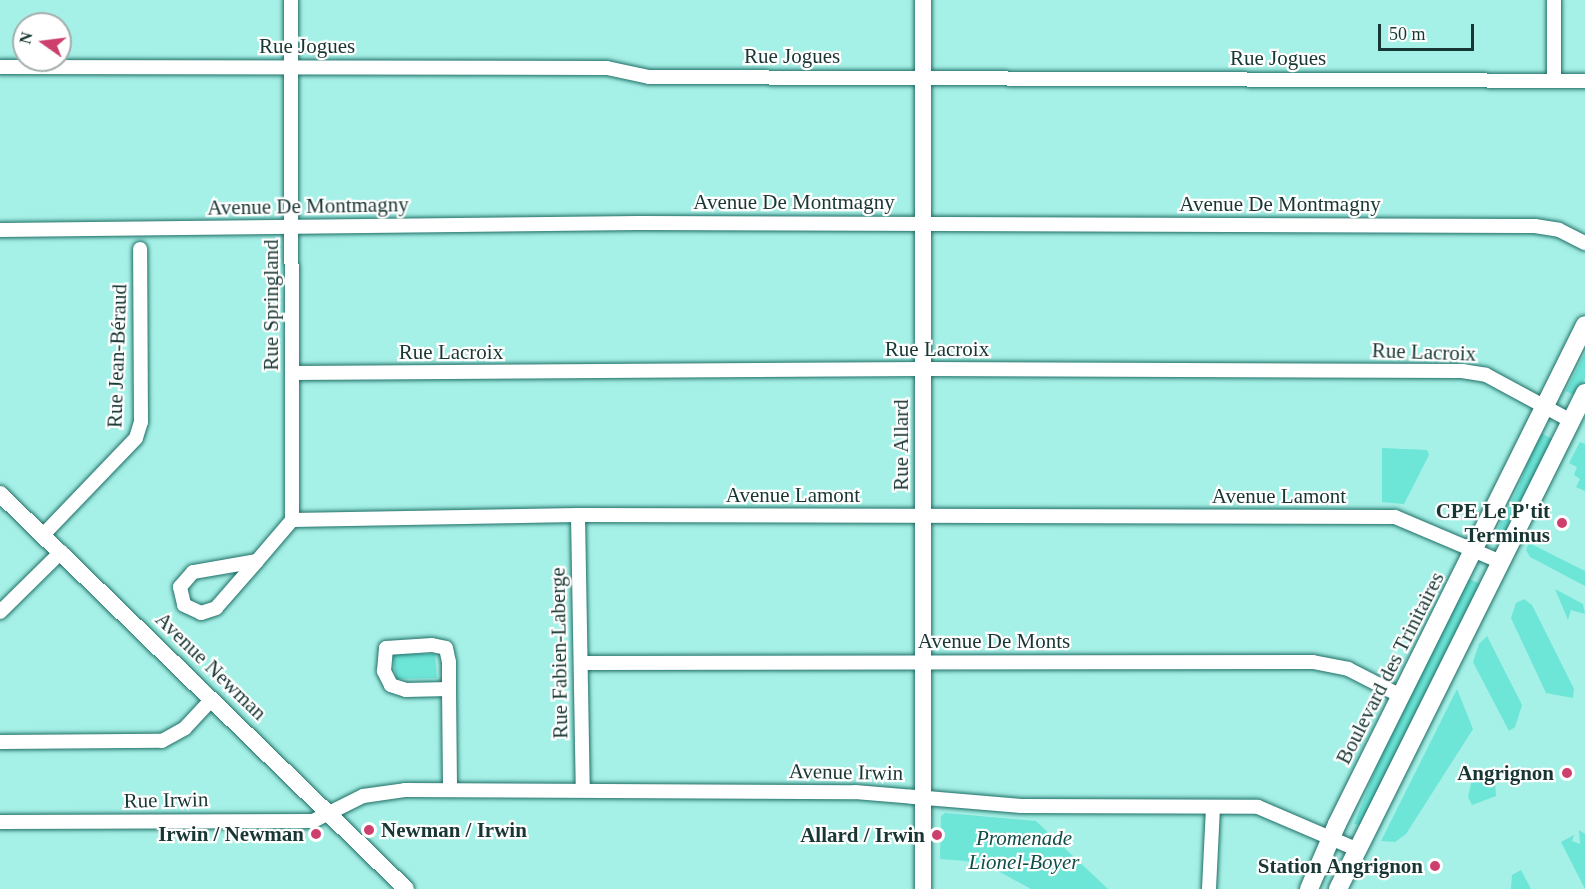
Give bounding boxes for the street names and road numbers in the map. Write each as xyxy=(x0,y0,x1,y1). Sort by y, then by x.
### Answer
street label: Rue Jogues xyxy=(259,33,355,59)
street label: Rue Jogues xyxy=(744,43,840,69)
street label: Rue Jogues xyxy=(1230,45,1326,71)
street label: Avenue De Montmagny xyxy=(693,189,895,215)
street label: Avenue De Montmagny xyxy=(1179,191,1381,217)
street label: Avenue De Montmagny xyxy=(207,192,409,220)
street label: Rue Springland xyxy=(258,239,284,371)
street label: Rue Jean-Béraud xyxy=(102,284,132,428)
street label: Rue Lacroix xyxy=(885,336,989,362)
street label: Rue Lacroix xyxy=(1371,338,1477,366)
street label: Rue Lacroix xyxy=(399,339,503,365)
street label: Rue Allard xyxy=(888,399,914,491)
street label: Avenue Lamont xyxy=(726,482,860,508)
street label: Avenue Lamont xyxy=(1212,483,1346,509)
street label: Rue Fabien-Laberge xyxy=(545,567,573,739)
street label: Boulevard des Trinitaires xyxy=(1330,568,1450,768)
street label: Avenue Newman xyxy=(150,607,272,725)
street label: Avenue De Monts xyxy=(918,628,1070,654)
street label: Avenue Irwin xyxy=(789,758,903,786)
street label: Rue Irwin xyxy=(124,787,208,813)

